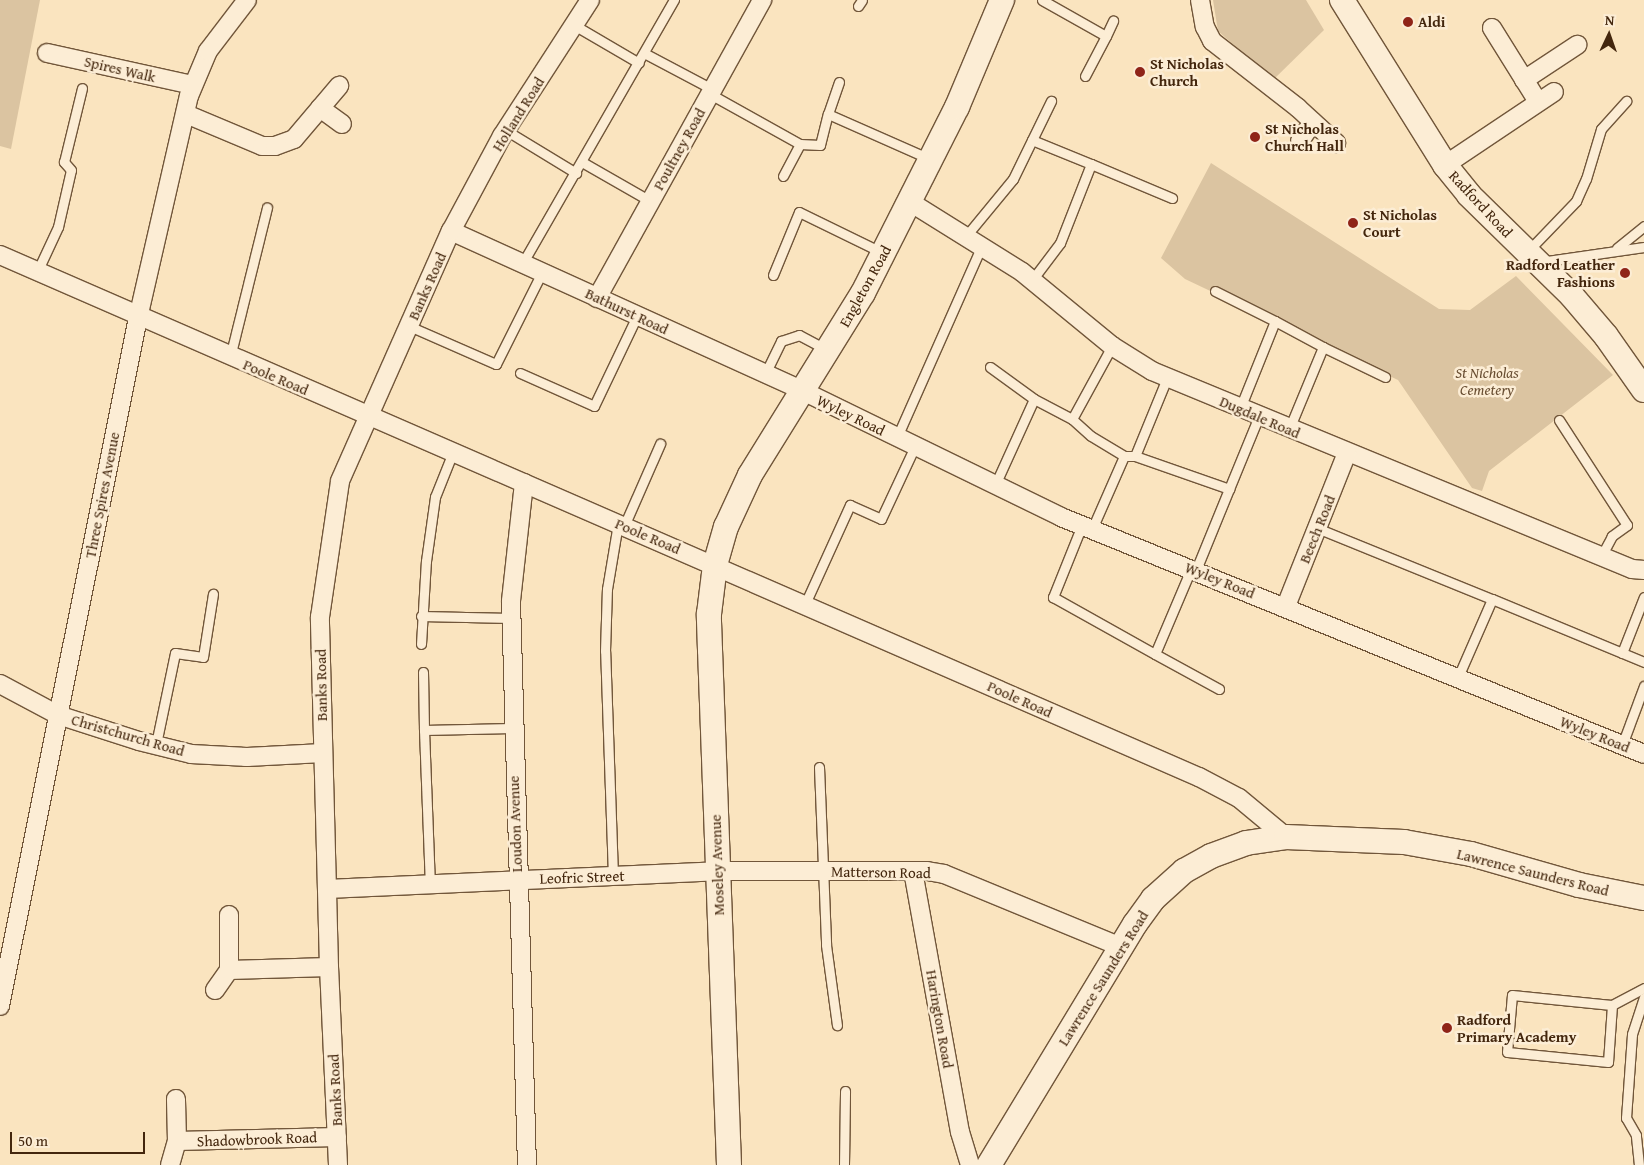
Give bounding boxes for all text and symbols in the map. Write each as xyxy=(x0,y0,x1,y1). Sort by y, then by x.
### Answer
north arrow xyxy=(1584,10,1634,60)
text: N xyxy=(1605,10,1615,30)
place label: Aldi xyxy=(1418,13,1445,31)
marker: Aldi xyxy=(1402,16,1414,28)
street label: Spires Walk xyxy=(82,52,158,86)
place label: St Nicholas Church xyxy=(1150,54,1224,89)
marker: St Nicholas Church xyxy=(1134,66,1146,78)
street label: Holland Road xyxy=(488,74,548,154)
street label: Poultney Road xyxy=(649,105,709,193)
place label: St Nicholas Church Hall xyxy=(1265,119,1344,154)
marker: St Nicholas Church Hall xyxy=(1249,131,1261,143)
street label: Radford Road xyxy=(1445,167,1517,241)
place label: St Nicholas Court xyxy=(1363,205,1437,240)
marker: St Nicholas Court xyxy=(1347,217,1359,229)
street label: Engleton Road xyxy=(835,242,895,330)
street label: Banks Road xyxy=(404,249,450,323)
place label: Radford Leather Fashions xyxy=(1506,255,1615,290)
marker: Radford Leather Fashions xyxy=(1619,267,1631,279)
street label: Bathurst Road xyxy=(583,284,671,338)
street label: Poole Road xyxy=(241,355,311,399)
park label: St Nicholas Cemetery xyxy=(1455,363,1519,398)
street label: Wyley Road xyxy=(814,391,888,439)
street label: Dugdale Road xyxy=(1217,392,1303,442)
street label: Three Spires Avenue xyxy=(81,430,123,560)
street label: Beech Road xyxy=(1295,492,1339,566)
street label: Poole Road xyxy=(613,514,683,558)
street label: Wyley Road xyxy=(1182,558,1258,602)
street label: Banks Road xyxy=(311,649,331,721)
street label: Poole Road xyxy=(985,677,1055,721)
street label: Christchurch Road xyxy=(69,710,187,760)
street label: Wyley Road xyxy=(1557,712,1633,756)
street label: Loudon Avenue xyxy=(504,775,526,873)
street label: Moseley Avenue xyxy=(706,814,728,916)
street label: Lawrence Saunders Road xyxy=(1455,844,1611,900)
street label: Matterson Road xyxy=(831,862,931,882)
street label: Leofric Street xyxy=(539,867,625,887)
street label: Lawrence Saunders Road xyxy=(1054,907,1152,1049)
street label: Harington Road xyxy=(923,969,957,1069)
place label: Radford Primary Academy xyxy=(1457,1010,1576,1045)
marker: Radford Primary Academy xyxy=(1441,1022,1453,1034)
street label: Banks Road xyxy=(324,1053,346,1127)
scale bar xyxy=(12,1122,148,1154)
street label: Shadowbrook Road xyxy=(197,1128,317,1150)
text: 50 m xyxy=(18,1130,48,1151)

